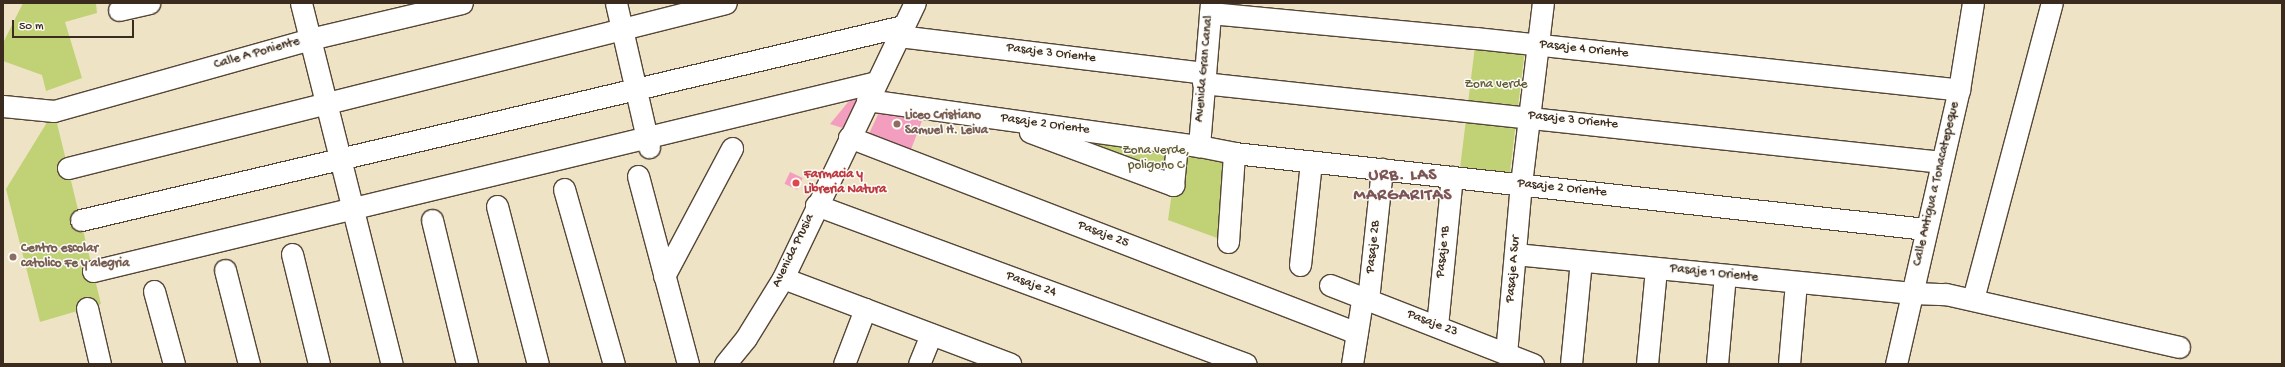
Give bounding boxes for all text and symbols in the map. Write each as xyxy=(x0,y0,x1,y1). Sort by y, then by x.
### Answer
scale bar xyxy=(14,12,136,38)
street label: Avenida Gran Canal xyxy=(1193,15,1217,123)
text: 50 m xyxy=(19,20,44,34)
street label: Calle A Poniente xyxy=(212,34,302,74)
street label: Pasaje 4 Oriente xyxy=(1539,38,1629,62)
street label: Pasaje 3 Oriente xyxy=(1005,41,1097,67)
park label: Zona verde xyxy=(1464,77,1528,93)
street label: Calle Antigua a Tonacatepeque xyxy=(1910,100,1964,268)
place label: Liceo Cristiano Samuel H. Leiva xyxy=(905,109,988,140)
street label: Pasaje 3 Oriente xyxy=(1527,109,1619,133)
street label: Pasaje 2 Oriente xyxy=(1000,111,1090,139)
marker: Liceo Cristiano Samuel H. Leiva xyxy=(892,119,902,129)
park label: Zona verde, poligono C xyxy=(1122,144,1190,175)
district label: URB. LAS MARGARITAS xyxy=(1354,167,1452,207)
place label: Farmacia y Libreria Natura xyxy=(804,168,886,199)
street label: Pasaje 2 Oriente xyxy=(1517,177,1607,201)
marker: Farmacia y Libreria Natura xyxy=(791,178,801,188)
street label: Avenida Prusia xyxy=(770,212,818,290)
street label: Pasaje 25 xyxy=(1075,218,1131,252)
street label: Pasaje 2B xyxy=(1363,220,1385,274)
street label: Pasaje 1B xyxy=(1434,225,1454,279)
street label: Pasaje A Sur xyxy=(1503,235,1525,303)
place label: Centro escolar catolico Fe y alegria xyxy=(21,242,129,273)
marker: Centro escolar catolico Fe y alegria xyxy=(8,252,18,262)
street label: Pasaje 1 Oriente xyxy=(1669,262,1759,286)
street label: Pasaje 24 xyxy=(1004,269,1058,301)
street label: Pasaje 23 xyxy=(1404,307,1460,341)

